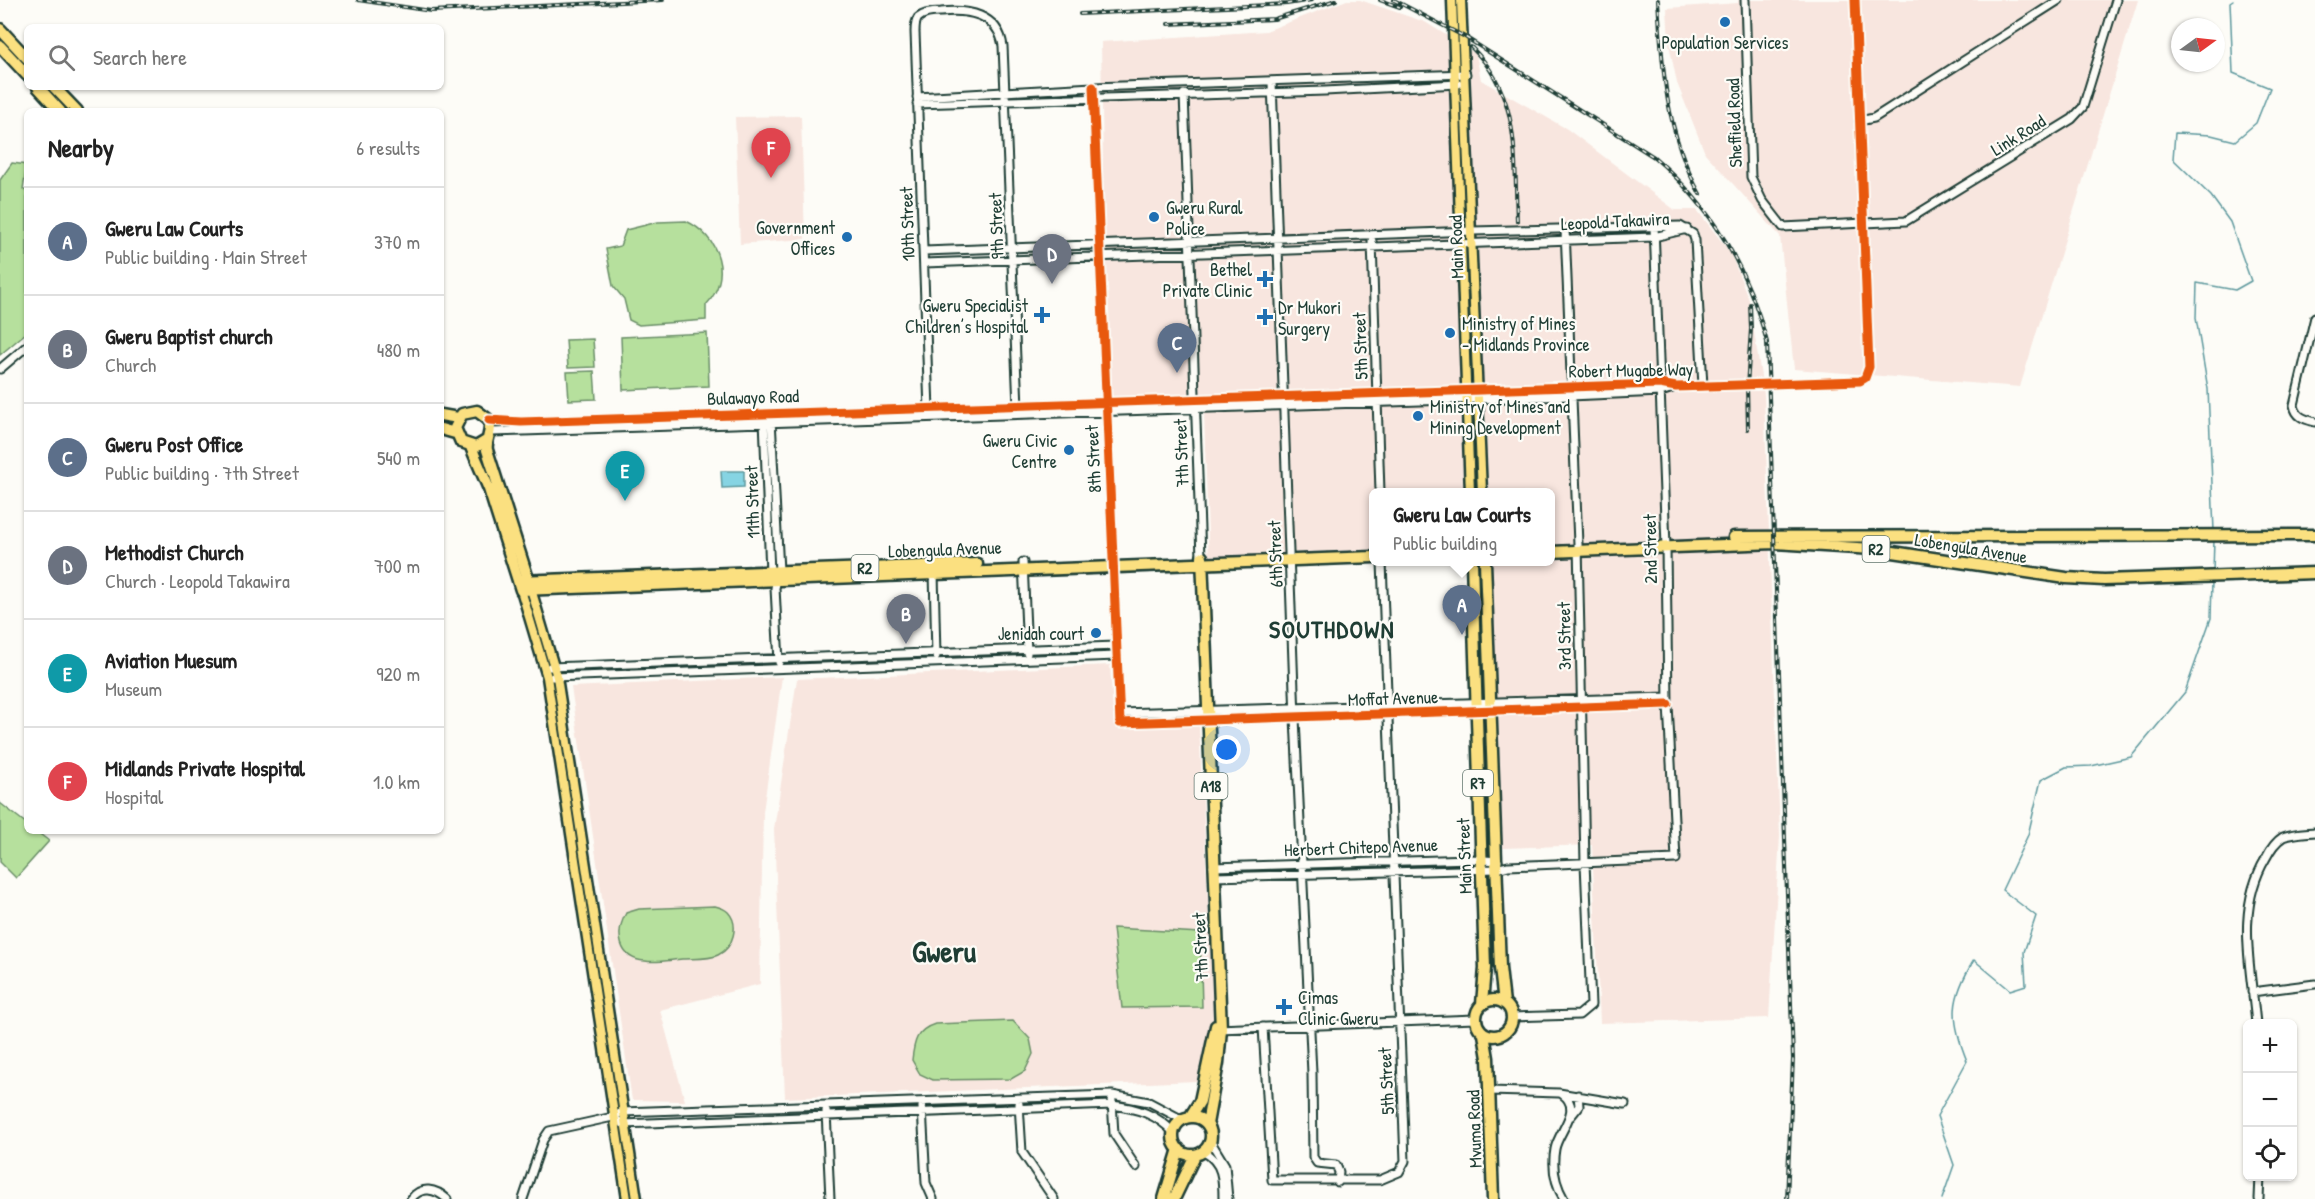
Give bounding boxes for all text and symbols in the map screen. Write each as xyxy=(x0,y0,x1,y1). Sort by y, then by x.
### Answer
marker: Population Services xyxy=(1718,15,1732,29)
north arrow xyxy=(2171,18,2225,72)
search box xyxy=(24,24,444,90)
place label: Population Services xyxy=(1661,30,1789,55)
icon: search xyxy=(45,41,78,74)
text: Search here xyxy=(93,42,187,72)
street label: Sheffield Road xyxy=(1720,78,1748,168)
street label: Link Road xyxy=(1986,109,2050,161)
pin: F xyxy=(752,128,790,178)
text: Nearby xyxy=(48,130,114,165)
text: 6 results xyxy=(356,134,420,161)
street label: 10th Street xyxy=(893,186,921,262)
street label: 9th Street xyxy=(982,192,1010,260)
place label: Gweru Rural Police xyxy=(1166,195,1243,241)
street label: Leopold Takawira xyxy=(1560,206,1670,236)
marker: Gweru Rural Police xyxy=(1147,210,1161,224)
text: Gweru Law Courts xyxy=(105,213,243,243)
place label: Government Offices xyxy=(756,215,836,261)
street label: Main Road xyxy=(1442,215,1470,279)
text: A xyxy=(63,228,72,255)
text: 370 m xyxy=(374,228,420,255)
marker: Government Offices xyxy=(840,230,854,244)
pin: D xyxy=(1032,234,1072,284)
text: Public building · Main Street xyxy=(105,243,307,270)
place label: Bethel Private Clinic xyxy=(1163,257,1252,303)
marker: Bethel Private Clinic xyxy=(1256,270,1274,288)
place label: Gweru Specialist Children’s Hospital xyxy=(905,293,1029,339)
place label: Dr Mukori Surgery xyxy=(1278,295,1341,341)
marker: Gweru Specialist Children’s Hospital xyxy=(1033,306,1051,324)
marker: Dr Mukori Surgery xyxy=(1256,308,1274,326)
street label: 5th Street xyxy=(1346,311,1374,380)
place label: Ministry of Mines - Midlands Province xyxy=(1462,311,1590,357)
text: Gweru Baptist church xyxy=(105,321,272,351)
pin: C xyxy=(1158,324,1196,373)
marker: Ministry of Mines - Midlands Province xyxy=(1443,326,1457,340)
text: B xyxy=(62,336,73,363)
text: 480 m xyxy=(377,336,420,363)
text: Church xyxy=(105,351,156,378)
street label: Robert Mugabe Way xyxy=(1568,356,1694,384)
street label: Bulawayo Road xyxy=(707,383,799,411)
place label: Ministry of Mines and Mining Development xyxy=(1430,394,1570,440)
marker: Ministry of Mines and Mining Development xyxy=(1411,409,1425,423)
street label: 7th Street xyxy=(1167,417,1195,488)
street label: 8th Street xyxy=(1079,424,1107,493)
place label: Gweru Civic Centre xyxy=(982,428,1057,474)
text: Gweru Post Office xyxy=(105,429,243,459)
marker: Gweru Civic Centre xyxy=(1062,443,1076,457)
text: C xyxy=(62,444,73,471)
text: 540 m xyxy=(377,444,420,471)
pin: E xyxy=(606,452,644,501)
text: Public building · 7th Street xyxy=(105,459,299,486)
street label: 11th Street xyxy=(738,464,766,539)
popup xyxy=(1369,488,1555,566)
text: Gweru Law Courts xyxy=(1393,499,1531,529)
street label: 2nd Street xyxy=(1637,513,1663,584)
street label: 6th Street xyxy=(1261,519,1289,588)
street label: Lobengula Avenue xyxy=(1913,527,2029,569)
text: Public building xyxy=(1393,529,1497,556)
street label: Lobengula Avenue xyxy=(888,535,1002,563)
road number: R2 xyxy=(1862,536,1890,562)
text: Methodist Church xyxy=(105,537,243,567)
text: D xyxy=(63,552,72,579)
text: 700 m xyxy=(374,552,420,579)
road number: R2 xyxy=(852,555,878,581)
text: Church · Leopold Takawira xyxy=(105,567,290,594)
pin: A xyxy=(1442,586,1482,635)
pin: B xyxy=(886,594,926,644)
street label: 3rd Street xyxy=(1551,601,1577,670)
district label: SOUTHDOWN xyxy=(1269,613,1395,645)
place label: Jenidah court xyxy=(998,621,1085,646)
marker: Jenidah court xyxy=(1089,626,1103,640)
text: Aviation Muesum xyxy=(105,645,237,675)
text: E xyxy=(63,660,72,687)
text: 920 m xyxy=(376,660,420,687)
text: Museum xyxy=(105,675,162,702)
street label: Moffat Avenue xyxy=(1347,684,1439,712)
your location xyxy=(1212,735,1241,764)
text: Midlands Private Hospital xyxy=(105,753,305,783)
text: F xyxy=(64,768,71,795)
text: 1.0 km xyxy=(373,768,420,795)
road number: R7 xyxy=(1463,770,1493,796)
road number: A18 xyxy=(1194,773,1228,799)
text: Hospital xyxy=(105,783,163,810)
street label: Main Street xyxy=(1450,817,1478,894)
street label: Herbert Chitepo Avenue xyxy=(1284,832,1438,862)
street label: 7th Street xyxy=(1186,911,1214,982)
district label: Gweru xyxy=(912,931,976,971)
place label: Cimas Clinic Gweru xyxy=(1298,985,1378,1031)
marker: Cimas Clinic Gweru xyxy=(1275,998,1293,1016)
map controls xyxy=(2243,1019,2297,1181)
button: + xyxy=(2243,1019,2297,1073)
street label: 5th Street xyxy=(1372,1046,1400,1115)
button: − xyxy=(2243,1073,2297,1127)
street label: Mvuma Road xyxy=(1460,1090,1488,1168)
button: locate xyxy=(2243,1127,2297,1181)

